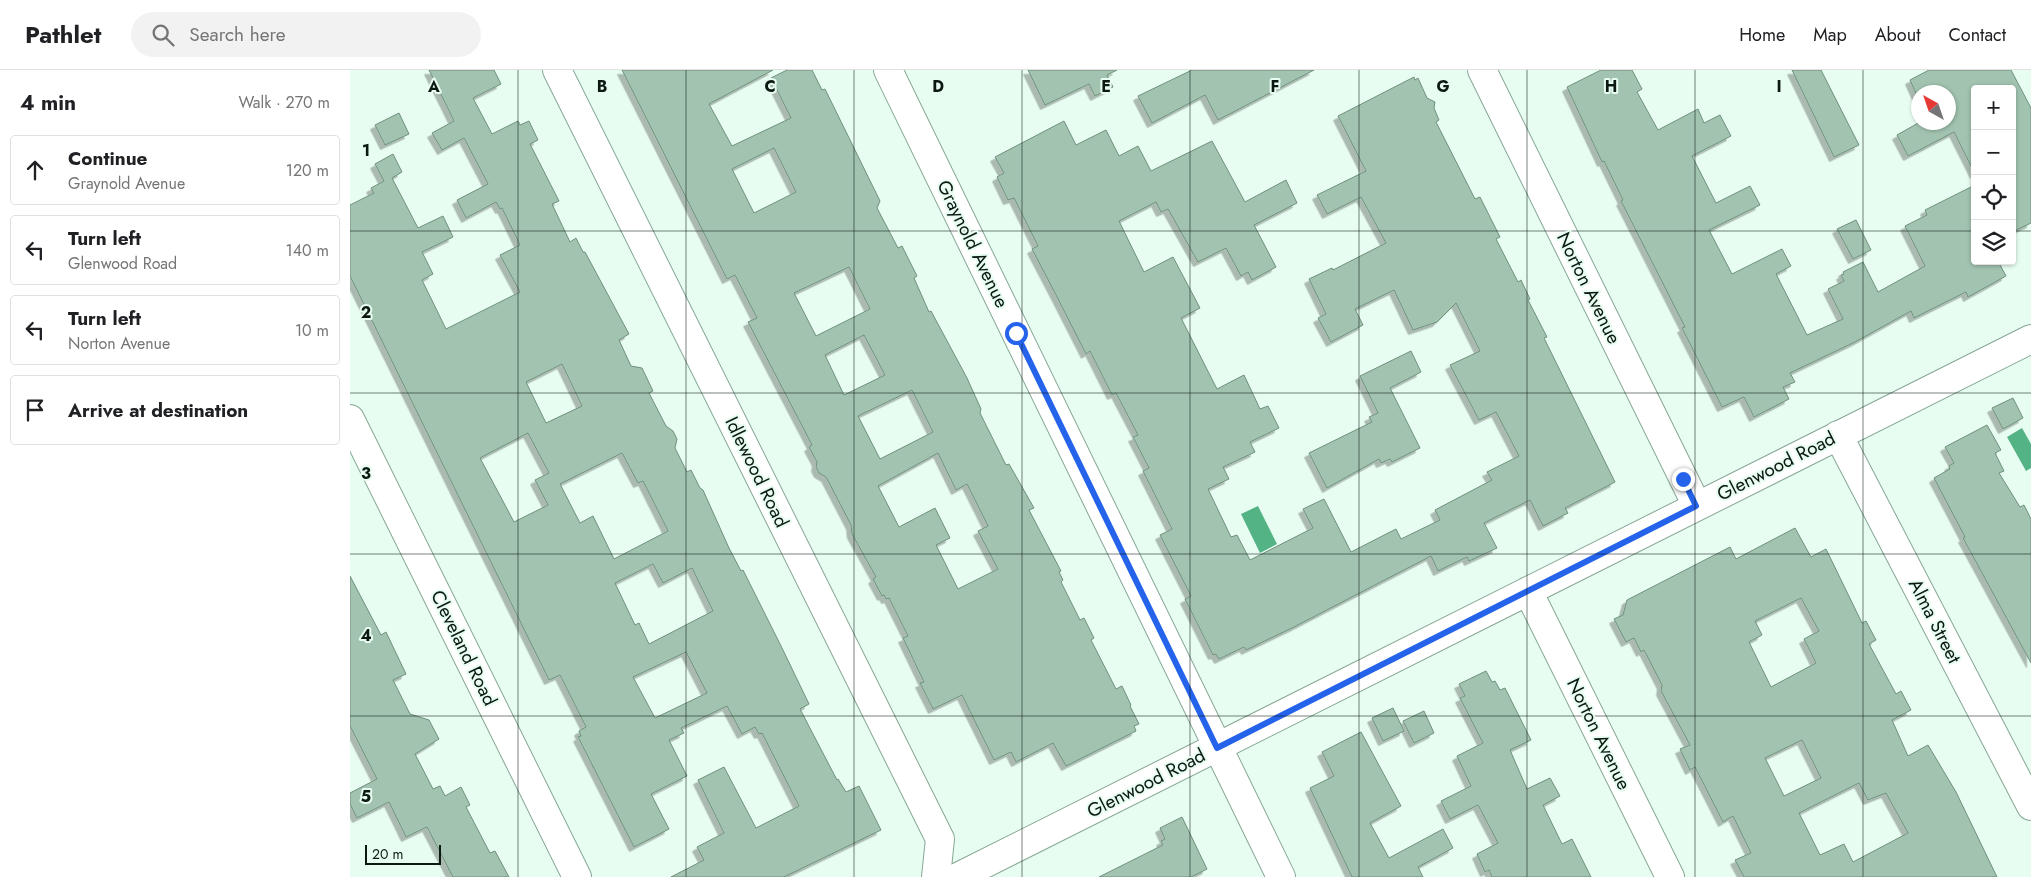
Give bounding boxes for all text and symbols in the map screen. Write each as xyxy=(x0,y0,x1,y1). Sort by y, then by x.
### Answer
search box xyxy=(131,12,481,57)
text: Pathlet xyxy=(25,17,101,52)
icon: search xyxy=(149,21,177,49)
text: Search here xyxy=(189,21,285,48)
text: Home xyxy=(1739,22,1785,48)
text: Map xyxy=(1813,22,1847,48)
text: About xyxy=(1875,22,1920,48)
text: Contact xyxy=(1948,22,2006,48)
text: A xyxy=(427,75,440,98)
text: B xyxy=(597,75,607,98)
text: C xyxy=(764,75,776,98)
text: D xyxy=(932,75,944,98)
text: E xyxy=(1101,75,1111,98)
text: F xyxy=(1271,75,1279,98)
text: G xyxy=(1436,75,1450,98)
text: H xyxy=(1605,75,1617,98)
text: I xyxy=(1776,75,1782,98)
north arrow xyxy=(1911,85,1956,130)
map controls xyxy=(1971,85,2016,265)
button: + xyxy=(1971,85,2016,130)
text: 4 min xyxy=(20,88,76,118)
text: Walk · 270 m xyxy=(239,91,330,114)
button: − xyxy=(1971,130,2016,175)
text: 1 xyxy=(362,139,370,162)
text: Continue xyxy=(68,145,147,172)
icon: ahead xyxy=(21,156,49,184)
text: 120 m xyxy=(286,159,329,182)
text: Graynold Avenue xyxy=(68,172,185,195)
button: locate xyxy=(1971,175,2016,220)
street label: Graynold Avenue xyxy=(930,176,1016,313)
button: layers xyxy=(1971,220,2016,265)
text: Turn left xyxy=(68,225,141,252)
street label: Norton Avenue xyxy=(1550,228,1628,349)
icon: left xyxy=(21,236,49,264)
text: 140 m xyxy=(286,239,329,262)
text: Glenwood Road xyxy=(68,252,177,275)
text: 2 xyxy=(361,301,371,324)
text: Turn left xyxy=(68,305,141,332)
icon: left xyxy=(21,316,49,344)
text: 10 m xyxy=(295,319,329,342)
route start xyxy=(1005,322,1028,345)
text: Norton Avenue xyxy=(68,332,170,355)
icon: arrive xyxy=(21,396,49,424)
text: Arrive at destination xyxy=(68,397,248,424)
street label: Idlewood Road xyxy=(719,412,795,532)
street label: Glenwood Road xyxy=(1712,425,1840,507)
text: 3 xyxy=(361,462,371,485)
route end xyxy=(1672,468,1695,491)
street label: Alma Street xyxy=(1902,574,1968,668)
street label: Cleveland Road xyxy=(424,586,504,710)
text: 4 xyxy=(360,624,372,647)
street label: Norton Avenue xyxy=(1560,674,1638,795)
street label: Glenwood Road xyxy=(1082,742,1210,824)
text: 5 xyxy=(361,785,371,808)
scale bar xyxy=(365,842,441,865)
text: 20 m xyxy=(372,844,404,864)

